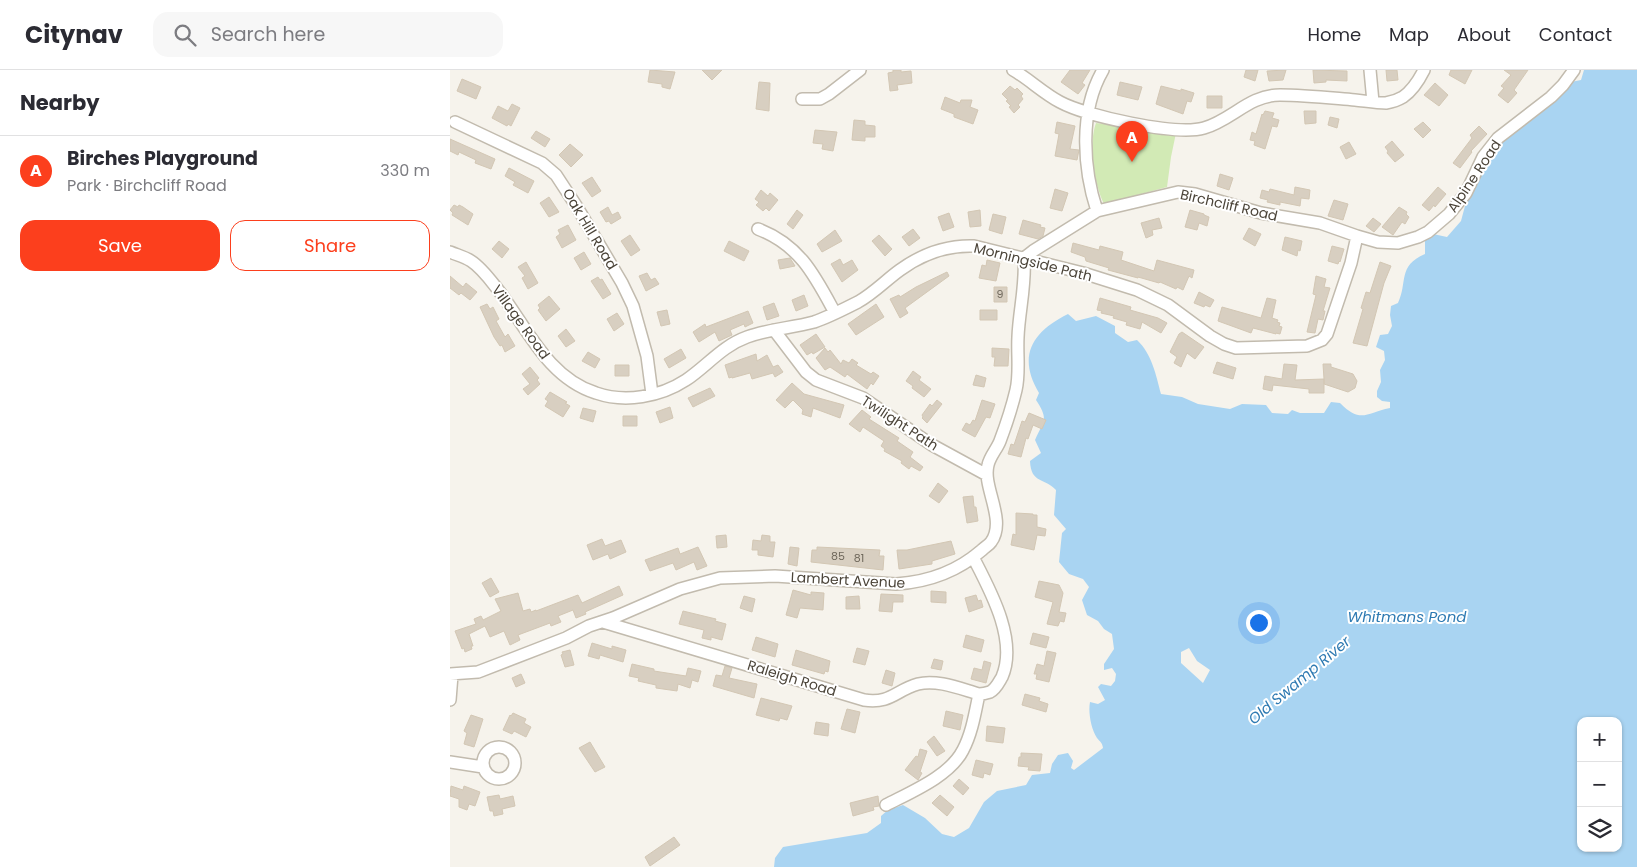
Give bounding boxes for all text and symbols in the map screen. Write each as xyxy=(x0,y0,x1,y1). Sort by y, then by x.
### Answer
search box xyxy=(153,12,503,57)
text: Citynav xyxy=(25,18,123,51)
icon: search xyxy=(171,21,199,49)
text: Search here xyxy=(211,21,325,48)
text: Home xyxy=(1307,22,1361,47)
text: Map xyxy=(1389,22,1429,47)
text: About xyxy=(1457,22,1511,47)
text: Contact xyxy=(1539,22,1612,47)
text: Nearby xyxy=(20,88,100,117)
pin: A xyxy=(1116,121,1148,162)
street label: Alpine Road xyxy=(1442,136,1506,216)
text: Birches Playground xyxy=(67,145,258,172)
text: A xyxy=(30,159,42,182)
text: 330 m xyxy=(380,159,430,182)
text: Park · Birchcliff Road xyxy=(67,174,227,197)
street label: Birchcliff Road xyxy=(1178,184,1280,226)
street label: Oak Hill Road xyxy=(558,185,622,273)
button: Save xyxy=(20,220,220,271)
button: Share xyxy=(230,220,430,271)
street label: Morningside Path xyxy=(972,238,1094,286)
street label: Village Road xyxy=(487,281,555,363)
house number: 9 xyxy=(997,286,1004,302)
street label: Twilight Path xyxy=(858,391,942,455)
house number: 85 xyxy=(831,548,845,564)
house number: 81 xyxy=(854,550,864,566)
street label: Lambert Avenue xyxy=(790,567,906,593)
water label: Whitmans Pond xyxy=(1348,606,1467,627)
your location xyxy=(1246,610,1272,636)
water label: Old Swamp River xyxy=(1243,631,1355,729)
street label: Raleigh Road xyxy=(745,655,839,701)
map controls xyxy=(1577,717,1622,852)
button: + xyxy=(1577,717,1622,762)
button: − xyxy=(1577,762,1622,807)
button: layers xyxy=(1577,807,1622,852)

